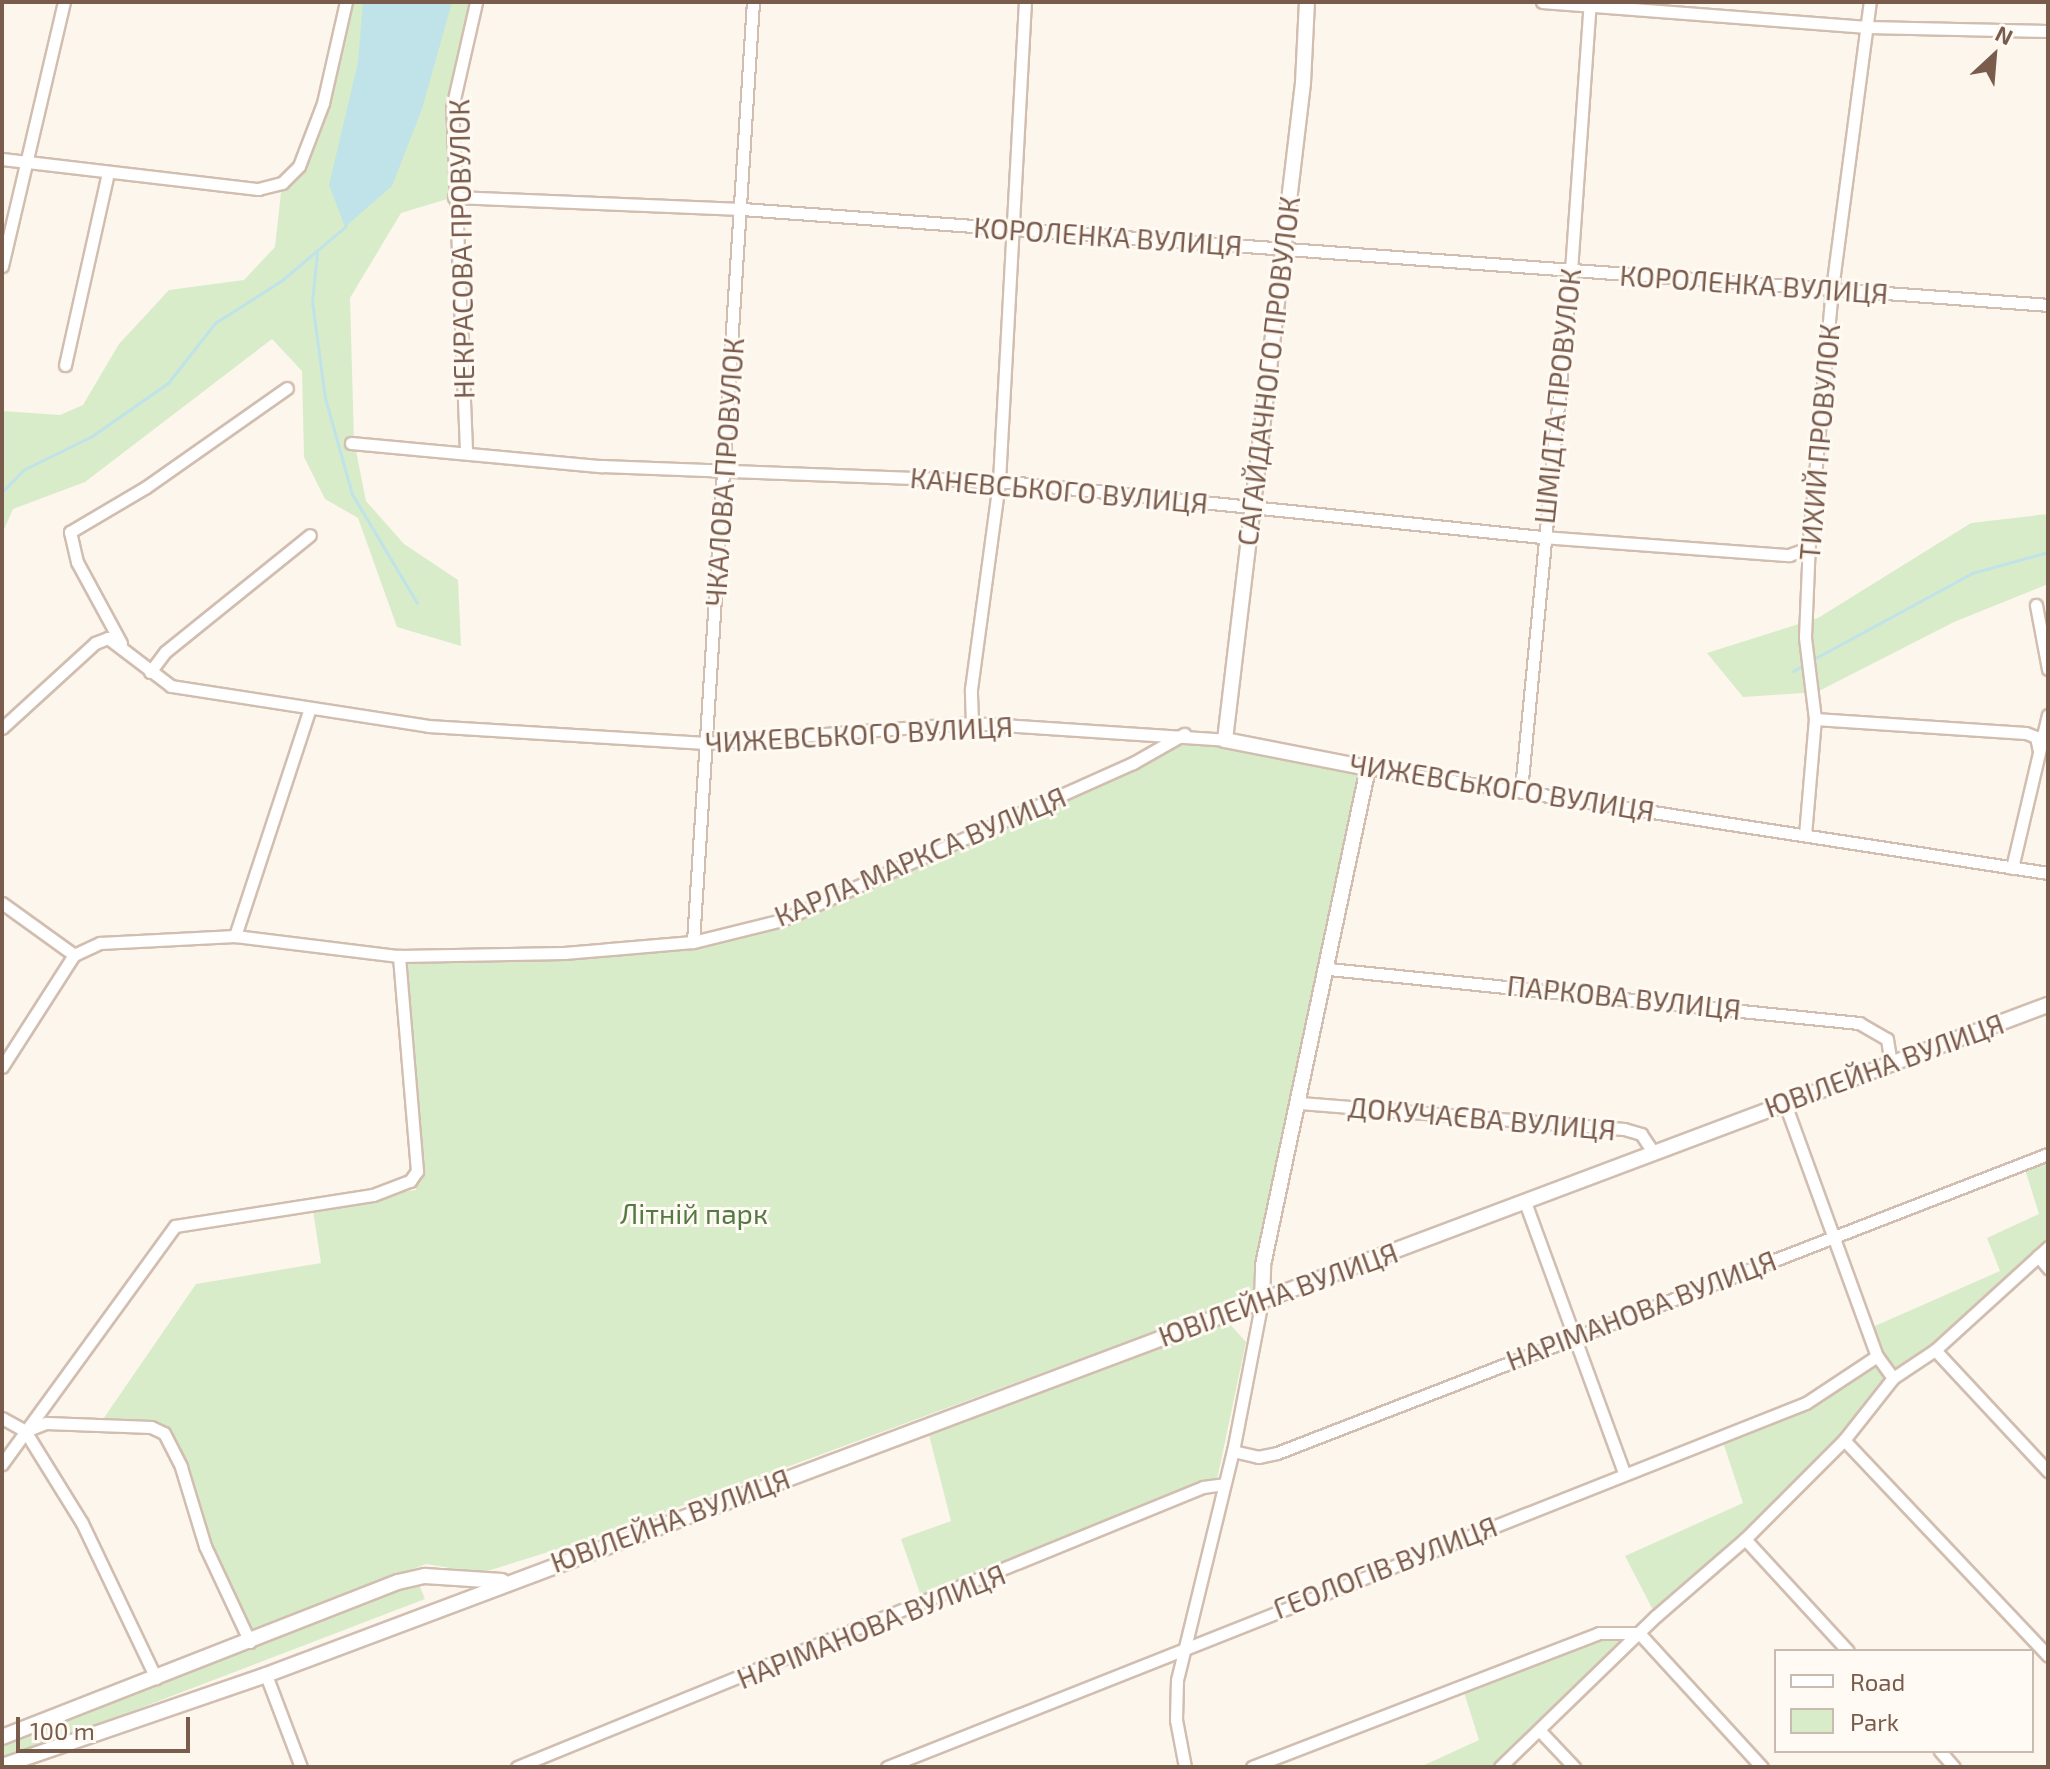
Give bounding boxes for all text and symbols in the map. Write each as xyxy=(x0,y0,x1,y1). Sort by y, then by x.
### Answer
north arrow xyxy=(1954,16,2034,96)
text: N xyxy=(1992,19,2017,50)
street label: НЕКРАСОВА ПРОВУЛОК xyxy=(442,99,480,399)
street label: САГАЙДАЧНОГО ПРОВУЛОК xyxy=(1230,194,1306,548)
street label: КОРОЛЕНКА ВУЛИЦЯ xyxy=(973,210,1243,262)
street label: КОРОЛЕНКА ВУЛИЦЯ xyxy=(1619,258,1889,310)
street label: ШМІДТА ПРОВУЛОК xyxy=(1527,267,1587,525)
street label: ТИХИЙ ПРОВУЛОК xyxy=(1792,322,1846,562)
street label: ЧКАЛОВА ПРОВУЛОК xyxy=(698,337,750,607)
street label: КАНЕВСЬКОГО ВУЛИЦЯ xyxy=(909,460,1209,520)
street label: ЧИЖЕВСЬКОГО ВУЛИЦЯ xyxy=(704,709,1014,759)
street label: ЧИЖЕВСЬКОГО ВУЛИЦЯ xyxy=(1347,746,1657,828)
street label: КАРЛА МАРКСА ВУЛИЦЯ xyxy=(769,779,1071,933)
street label: ПАРКОВА ВУЛИЦЯ xyxy=(1505,968,1743,1026)
street label: ЮВІЛЕЙНА ВУЛИЦЯ xyxy=(1760,1006,2008,1124)
street label: ДОКУЧАЄВА ВУЛИЦЯ xyxy=(1347,1090,1617,1146)
park label: Літній парк xyxy=(620,1196,768,1230)
street label: ЮВІЛЕЙНА ВУЛИЦЯ xyxy=(1154,1235,1402,1353)
street label: НАРІМАНОВА ВУЛИЦЯ xyxy=(1501,1243,1781,1377)
street label: ЮВІЛЕЙНА ВУЛИЦЯ xyxy=(546,1461,794,1579)
street label: ГЕОЛОГІВ ВУЛИЦЯ xyxy=(1268,1509,1502,1625)
street label: НАРІМАНОВА ВУЛИЦЯ xyxy=(732,1557,1010,1695)
legend xyxy=(1774,1649,2034,1753)
text: Road xyxy=(1850,1667,1905,1696)
scale bar xyxy=(20,1701,194,1751)
text: Park xyxy=(1850,1707,1899,1736)
text: 100 m xyxy=(30,1716,95,1745)

